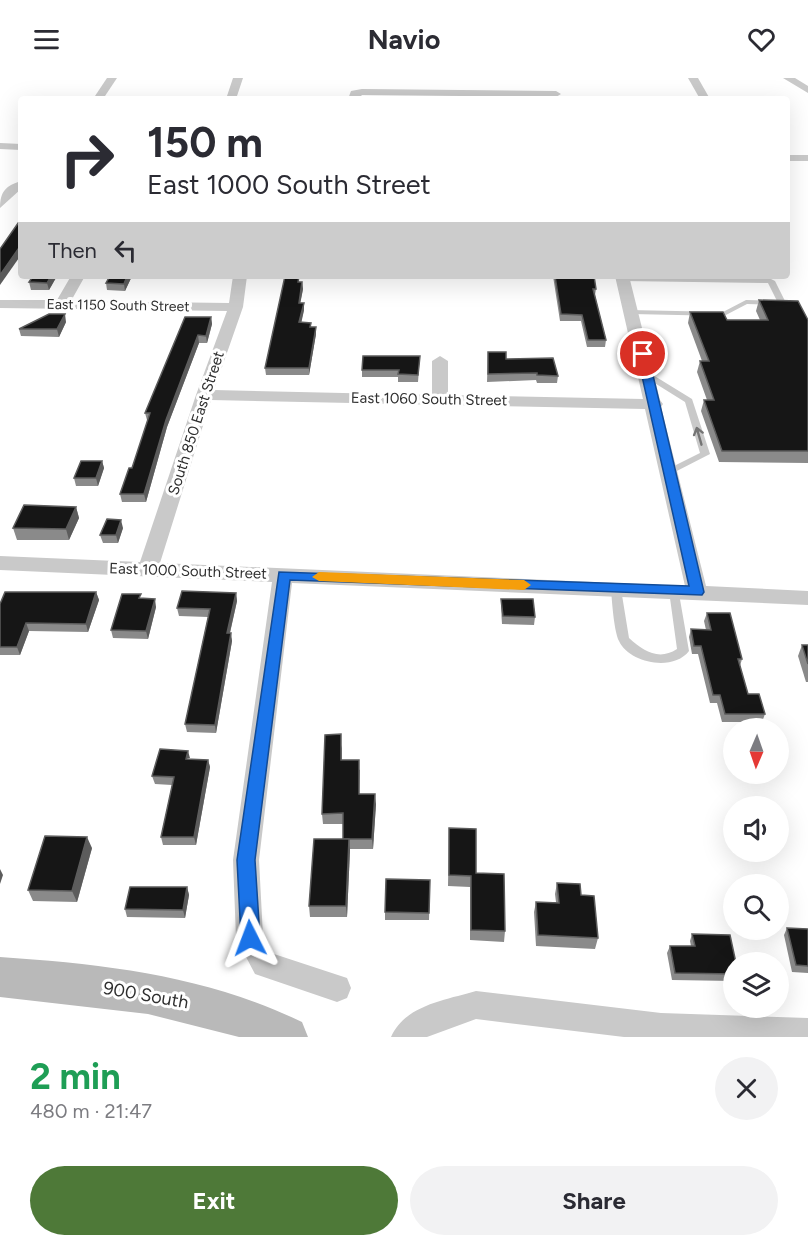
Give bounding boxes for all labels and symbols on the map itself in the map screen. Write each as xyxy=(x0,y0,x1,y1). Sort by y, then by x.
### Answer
street label: East 1150 South Street xyxy=(46,296,190,315)
pin xyxy=(617,328,668,379)
street label: South 850 East Street xyxy=(164,349,228,497)
street label: East 1060 South Street xyxy=(351,389,508,409)
one-way arrow xyxy=(693,427,705,446)
street label: East 1000 South Street xyxy=(109,559,267,583)
north arrow xyxy=(723,718,789,784)
position arrow xyxy=(218,906,282,970)
street label: 900 South xyxy=(102,977,190,1013)

